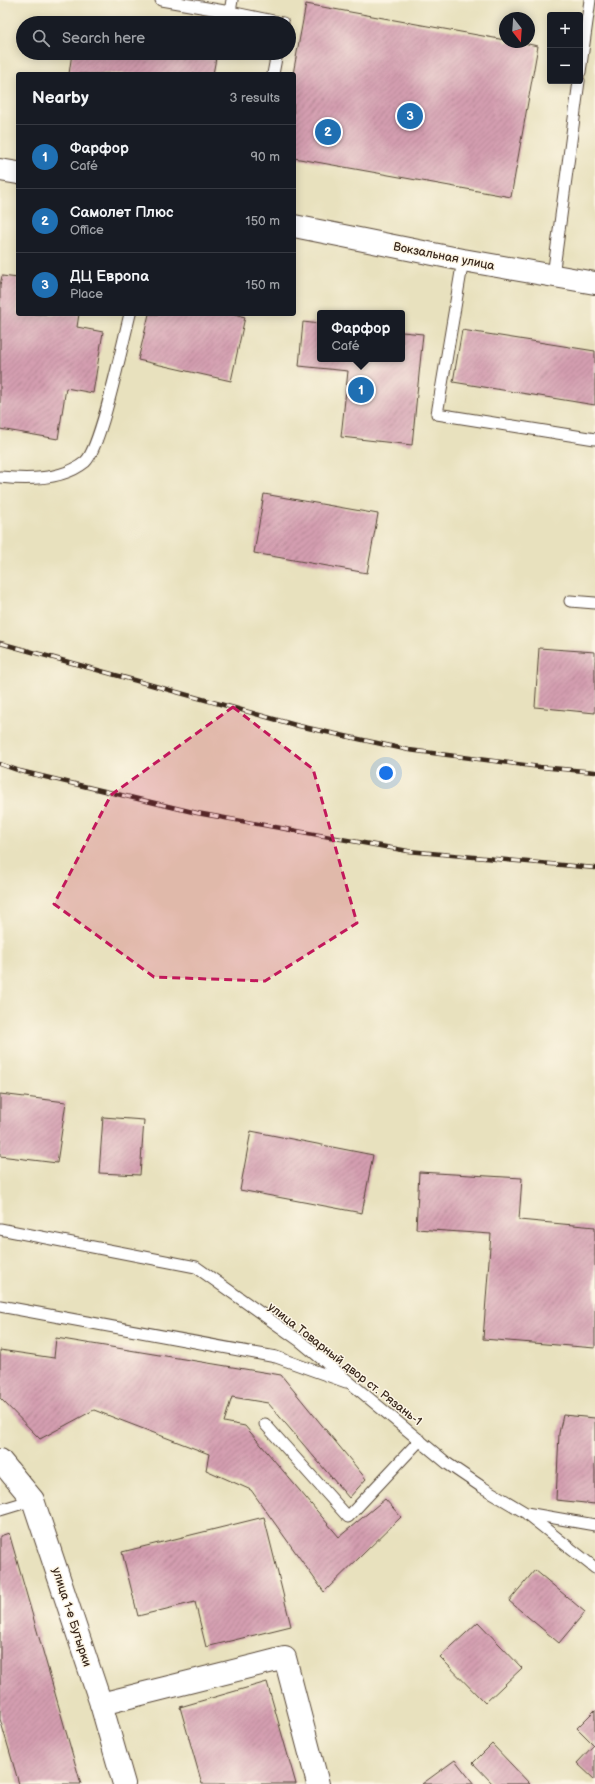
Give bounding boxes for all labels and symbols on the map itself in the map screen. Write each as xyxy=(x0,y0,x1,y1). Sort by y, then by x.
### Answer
north arrow xyxy=(499,12,535,48)
pin: 3 xyxy=(397,101,423,131)
pin: 2 xyxy=(315,117,341,147)
street label: Вокзальная улица xyxy=(392,239,496,274)
pin: 1 xyxy=(348,375,374,405)
your location xyxy=(376,763,396,783)
street label: улица Товарный двор ст. Рязань-1 xyxy=(265,1300,425,1429)
street label: улица 1-е Бутырки xyxy=(48,1566,95,1669)

